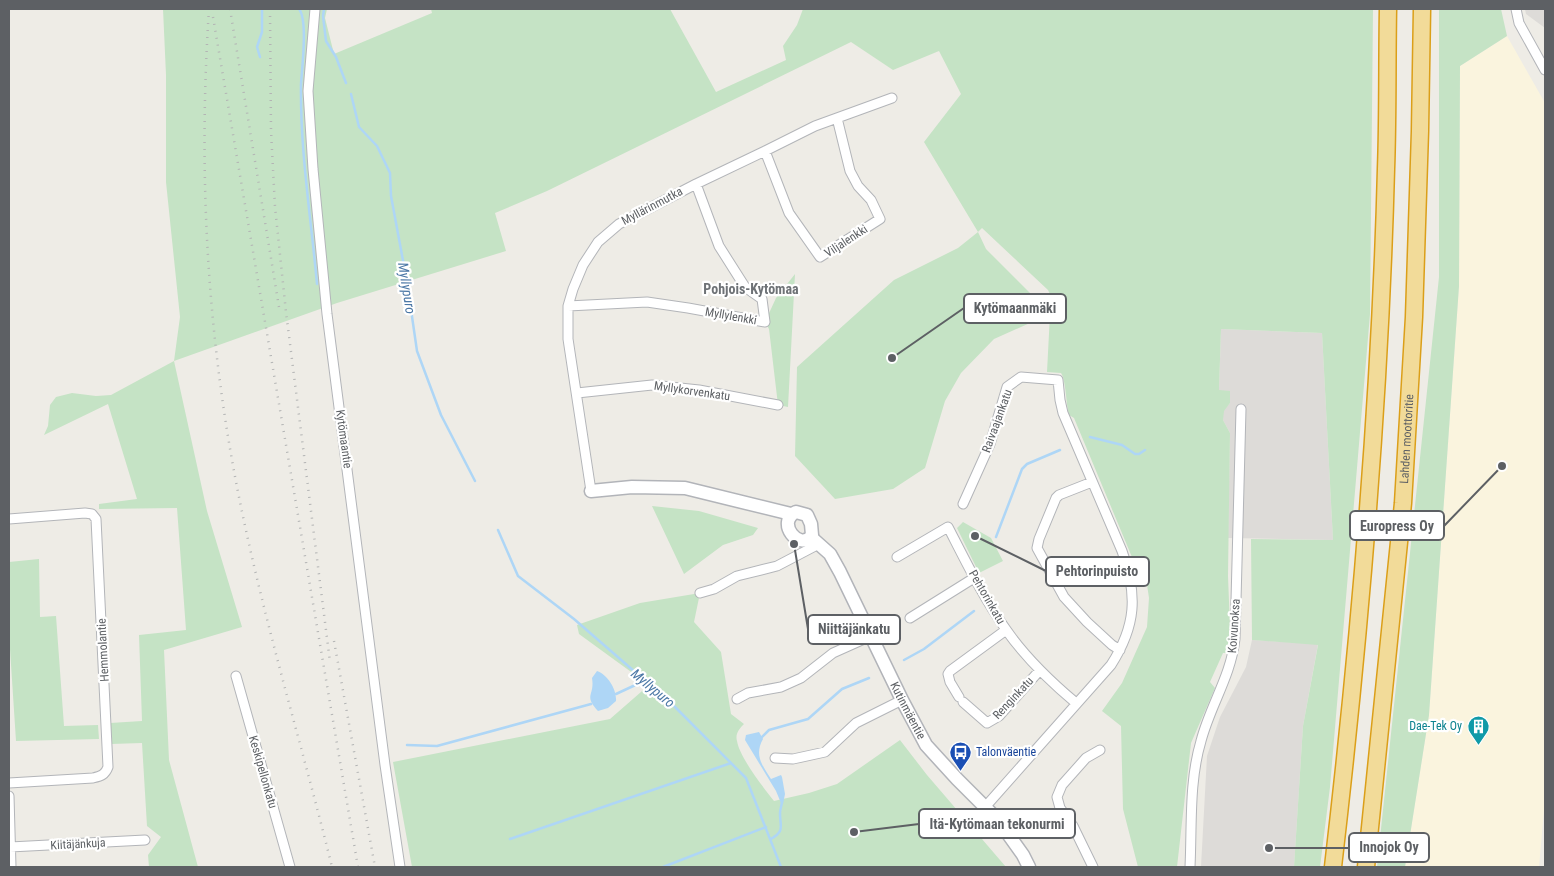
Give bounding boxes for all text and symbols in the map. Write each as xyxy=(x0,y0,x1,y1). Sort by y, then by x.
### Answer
street label: Myllärinmutka xyxy=(619,184,685,228)
street label: Viljalenkki xyxy=(822,222,870,260)
water label: Myllypuro xyxy=(395,261,419,315)
district label: Pohjois-Kytömaa xyxy=(703,281,799,297)
callout: Kytömaanmäki xyxy=(964,294,1066,323)
text: Kytömaanmäki xyxy=(974,300,1056,316)
street label: Myllylenkki xyxy=(704,305,758,327)
street label: Myllykorvenkatu xyxy=(653,379,731,403)
street label: Raivaajankatu xyxy=(979,387,1015,454)
street label: Lahden moottoritie xyxy=(1397,393,1416,484)
street label: Kytömaantie xyxy=(333,409,355,470)
callout: Europress Oy xyxy=(1350,511,1444,540)
text: Europress Oy xyxy=(1360,518,1435,534)
callout: Pehtorinpuisto xyxy=(1046,557,1149,586)
text: Pehtorinpuisto xyxy=(1056,563,1138,579)
street label: Pehtorinkatu xyxy=(966,567,1008,627)
street label: Koivunoksa xyxy=(1225,598,1243,654)
callout: Niittäjänkatu xyxy=(808,615,900,644)
street label: Hemmolantie xyxy=(94,618,112,682)
text: Niittäjänkatu xyxy=(818,621,890,637)
water label: Myllypuro xyxy=(628,665,678,711)
street label: Renginkatu xyxy=(990,674,1036,722)
street label: Kutinmäentie xyxy=(887,680,929,742)
building icon: Dae-Tek Oy xyxy=(1466,714,1490,745)
place label: Dae-Tek Oy xyxy=(1409,719,1462,733)
street label: Keskipellonkatu xyxy=(246,734,280,810)
bus stop icon: Talonväentie xyxy=(948,740,972,771)
place label: Talonväentie xyxy=(976,745,1036,759)
callout: Itä-Kytömaan tekonurmi xyxy=(919,809,1075,838)
text: Itä-Kytömaan tekonurmi xyxy=(929,816,1065,832)
callout: Innojok Oy xyxy=(1349,833,1429,862)
street label: Kiitäjänkuja xyxy=(50,836,106,852)
text: Innojok Oy xyxy=(1359,839,1420,855)

